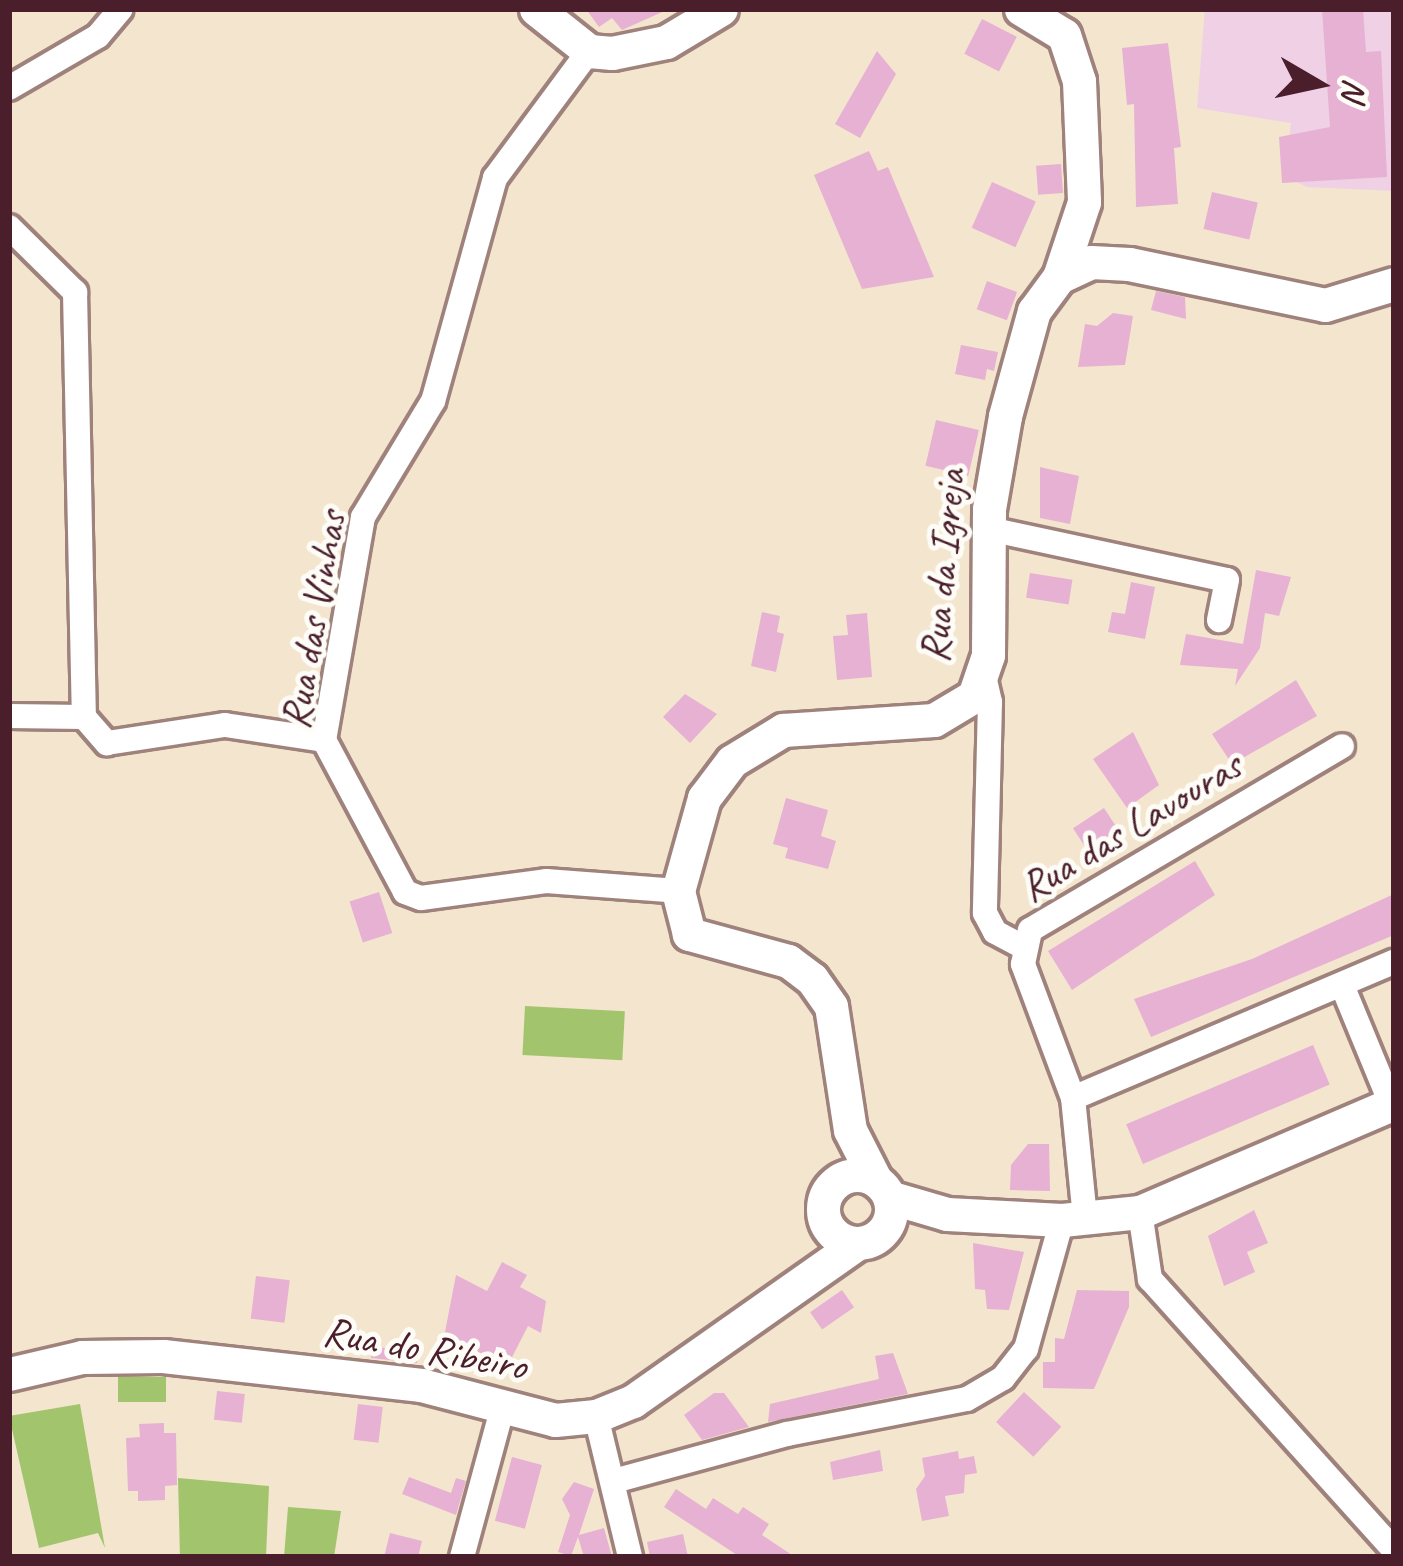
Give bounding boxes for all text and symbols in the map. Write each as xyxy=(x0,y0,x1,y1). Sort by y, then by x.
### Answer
north arrow xyxy=(1259,24,1379,144)
text: N xyxy=(1332,76,1377,103)
street label: Rua da Igreja xyxy=(909,467,977,665)
street label: Rua das Vinhas xyxy=(270,507,358,733)
street label: Rua das Lavouras xyxy=(1011,741,1251,913)
street label: Rua do Ribeiro xyxy=(319,1306,531,1392)

